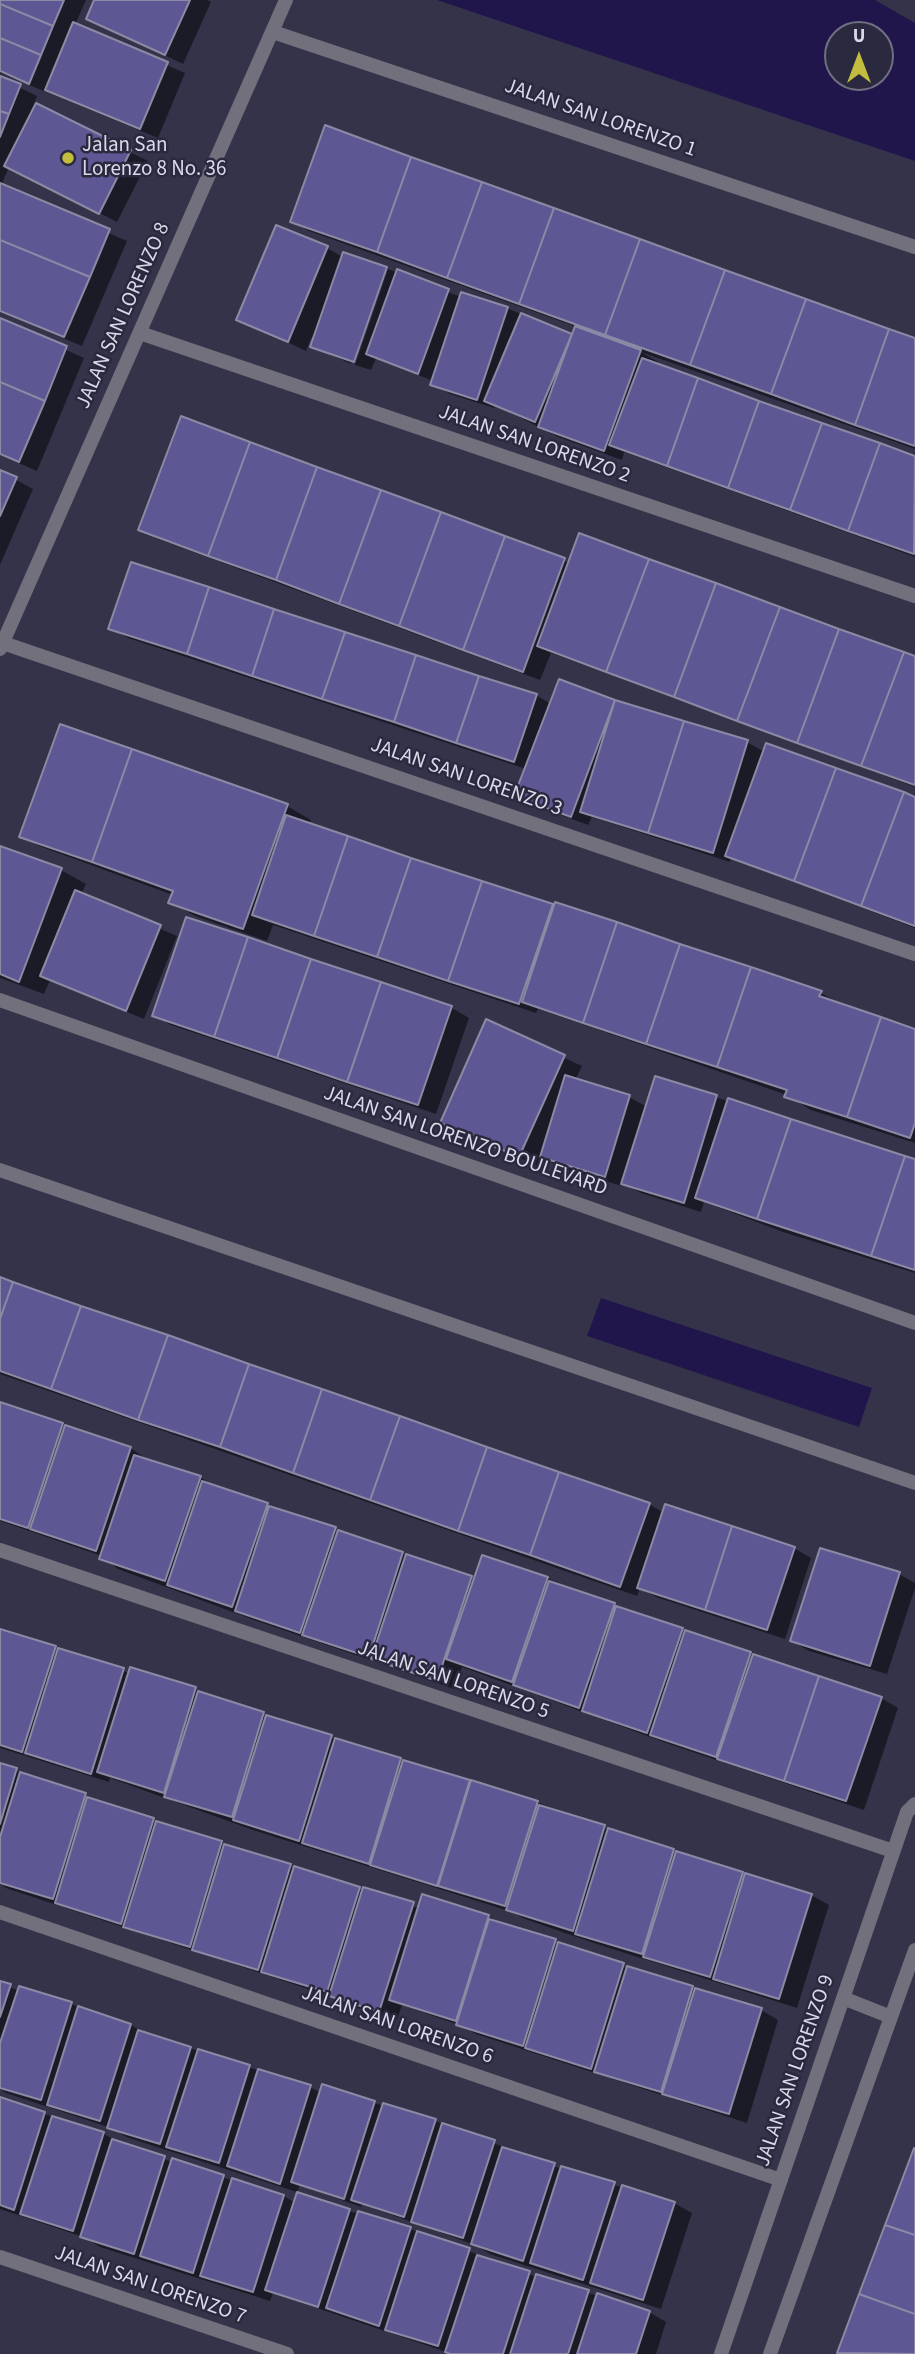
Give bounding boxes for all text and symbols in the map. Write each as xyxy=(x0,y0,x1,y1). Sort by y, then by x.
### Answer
north arrow xyxy=(824,21,894,91)
text: U xyxy=(853,23,865,50)
street label: JALAN SAN LORENZO 1 xyxy=(501,74,699,164)
place label: Jalan San Lorenzo 8 No. 36 xyxy=(82,133,226,183)
marker: Jalan San Lorenzo 8 No. 36 xyxy=(60,150,76,166)
street label: JALAN SAN LORENZO 8 xyxy=(72,219,176,413)
street label: JALAN SAN LORENZO 2 xyxy=(435,400,633,490)
street label: JALAN SAN LORENZO 3 xyxy=(367,733,565,823)
street label: JALAN SAN LORENZO BOULEVARD xyxy=(320,1082,610,1202)
street label: JALAN SAN LORENZO 5 xyxy=(354,1636,552,1726)
street label: JALAN SAN LORENZO 9 xyxy=(751,1972,841,2170)
street label: JALAN SAN LORENZO 6 xyxy=(298,1981,496,2071)
street label: JALAN SAN LORENZO 7 xyxy=(51,2241,249,2331)

